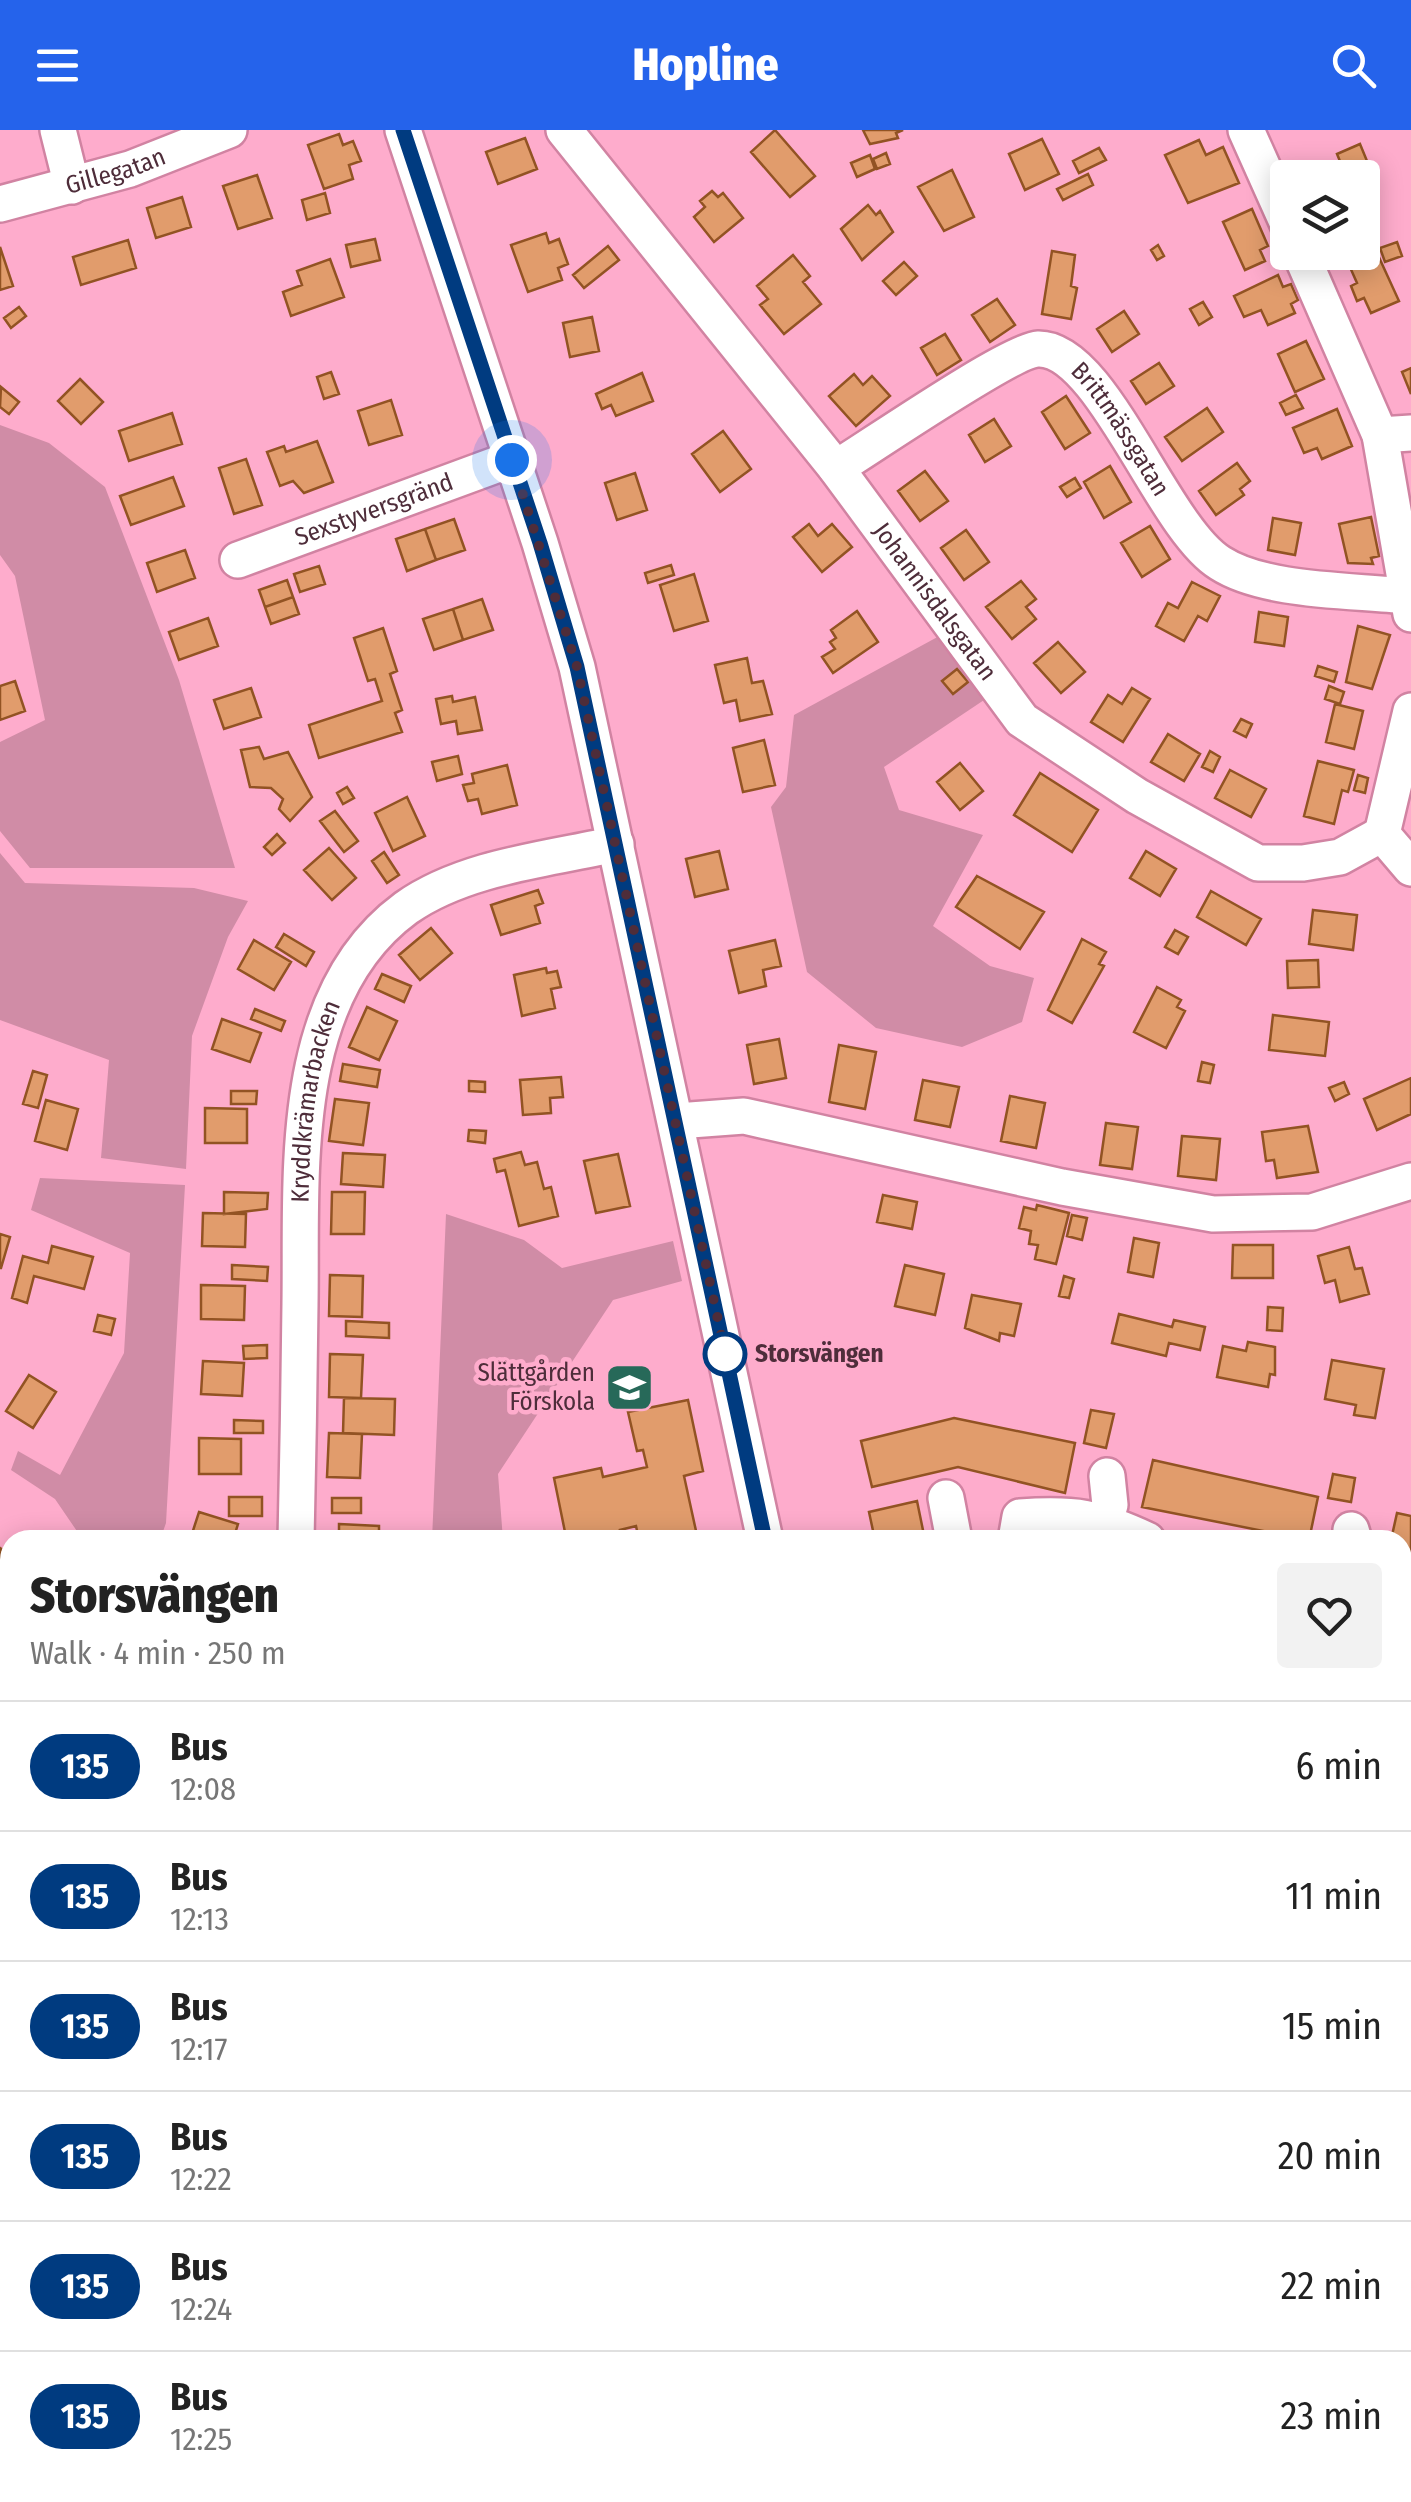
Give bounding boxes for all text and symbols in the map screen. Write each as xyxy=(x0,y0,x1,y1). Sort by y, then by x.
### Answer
icon: menu xyxy=(30,38,85,93)
text: Hopline xyxy=(632,38,779,92)
icon: search xyxy=(1326,38,1381,93)
street label: Gillegatan xyxy=(62,142,170,201)
map controls xyxy=(1270,160,1380,270)
button: layers xyxy=(1270,160,1380,270)
street label: Brittmässgatan xyxy=(1065,356,1176,502)
your location xyxy=(487,435,537,485)
street label: Sexstyversgränd xyxy=(291,467,457,553)
street label: Johannisdalsgatan xyxy=(867,517,1003,686)
street label: Kryddkrämarbacken xyxy=(285,996,347,1203)
marker: Storsvängen xyxy=(704,1333,746,1375)
place label: Storsvängen xyxy=(755,1339,884,1369)
place label: Slättgården Förskola xyxy=(477,1358,595,1417)
school or university icon: Slättgården Förskola xyxy=(604,1361,656,1413)
button: heart xyxy=(1277,1563,1382,1668)
text: Storsvängen xyxy=(30,1567,279,1625)
text: Walk · 4 min · 250 m xyxy=(30,1634,286,1672)
text: Bus xyxy=(170,1724,228,1770)
text: 6 min xyxy=(1295,1743,1382,1789)
text: 135 xyxy=(61,1745,109,1787)
text: 12:08 xyxy=(170,1770,236,1808)
text: Bus xyxy=(170,1854,228,1900)
text: 11 min xyxy=(1285,1873,1382,1919)
text: 135 xyxy=(61,1875,109,1917)
text: 12:13 xyxy=(170,1900,229,1938)
text: Bus xyxy=(170,1984,228,2030)
text: 15 min xyxy=(1282,2003,1382,2049)
text: 135 xyxy=(61,2005,109,2047)
text: 12:17 xyxy=(170,2030,228,2068)
text: Bus xyxy=(170,2114,228,2160)
text: 20 min xyxy=(1278,2133,1382,2179)
text: 135 xyxy=(61,2135,109,2177)
text: 12:22 xyxy=(170,2160,232,2198)
text: Bus xyxy=(170,2244,228,2290)
text: 22 min xyxy=(1281,2263,1382,2309)
text: 135 xyxy=(61,2265,109,2307)
text: 12:24 xyxy=(170,2290,232,2328)
text: Bus xyxy=(170,2374,228,2420)
text: 23 min xyxy=(1280,2393,1382,2439)
text: 135 xyxy=(61,2395,109,2437)
text: 12:25 xyxy=(170,2420,232,2458)

